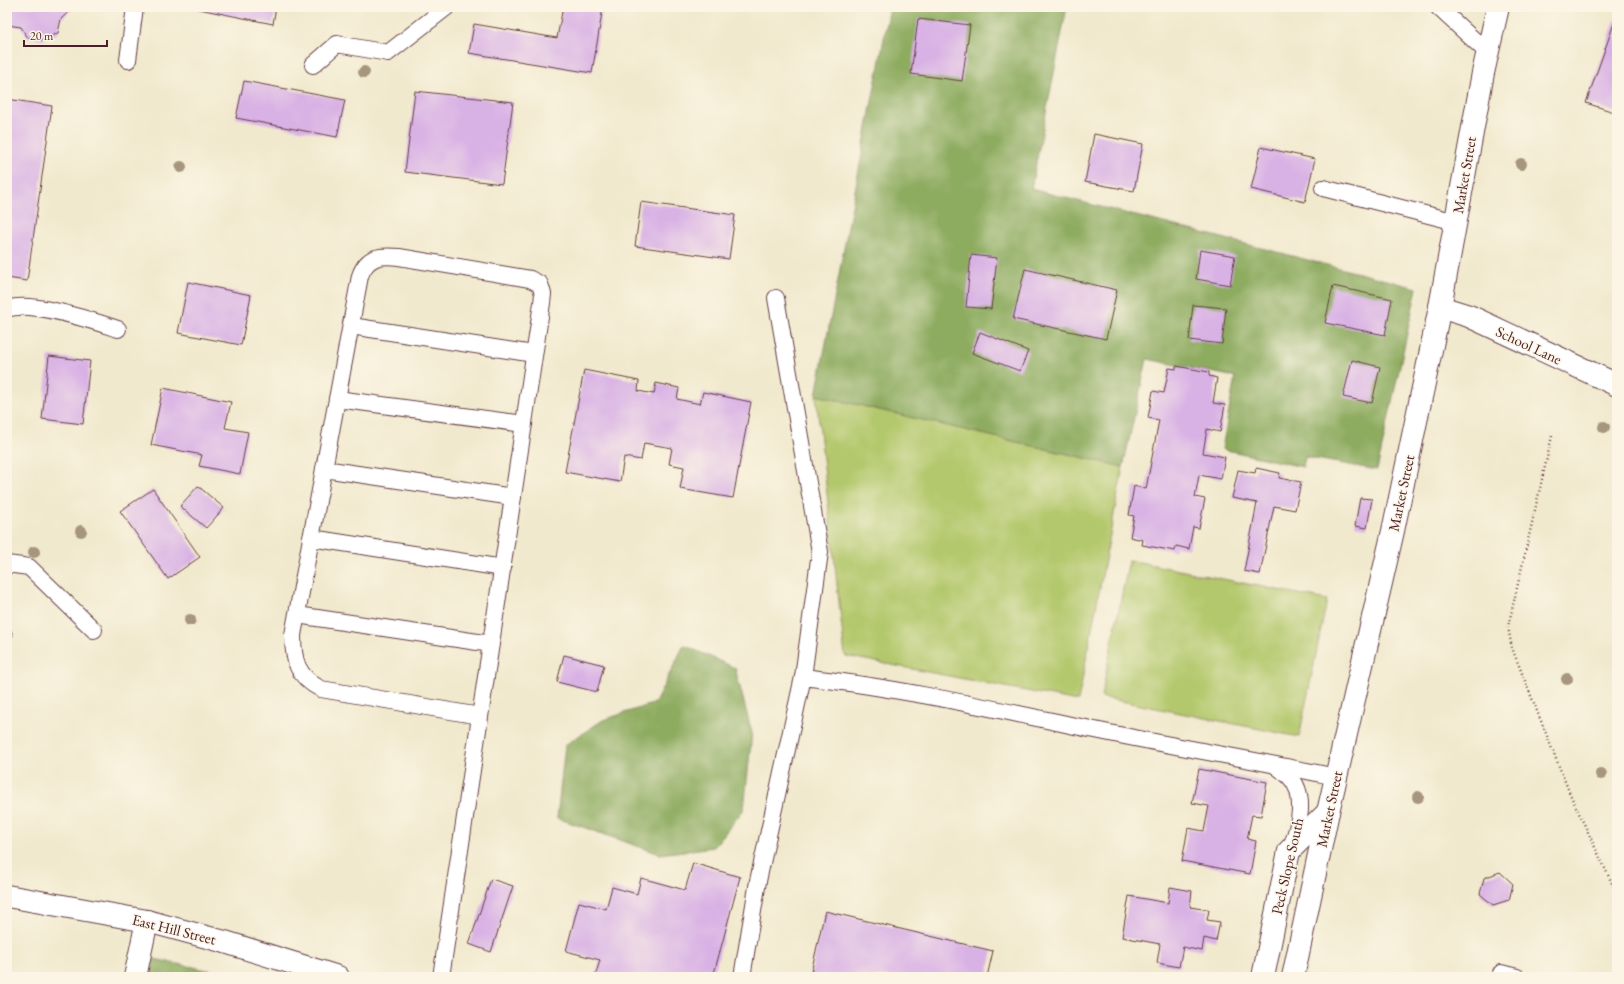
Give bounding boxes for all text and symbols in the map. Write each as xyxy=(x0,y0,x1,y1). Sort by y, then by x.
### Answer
scale bar xyxy=(24,22,107,48)
text: 20 m xyxy=(30,28,54,44)
street label: Market Street xyxy=(1448,135,1480,215)
street label: School Lane xyxy=(1493,321,1565,369)
street label: Market Street xyxy=(1384,453,1418,533)
street label: Market Street xyxy=(1312,769,1346,849)
street label: Peck Slope South xyxy=(1267,815,1307,916)
street label: East Hill Street xyxy=(130,909,218,949)

